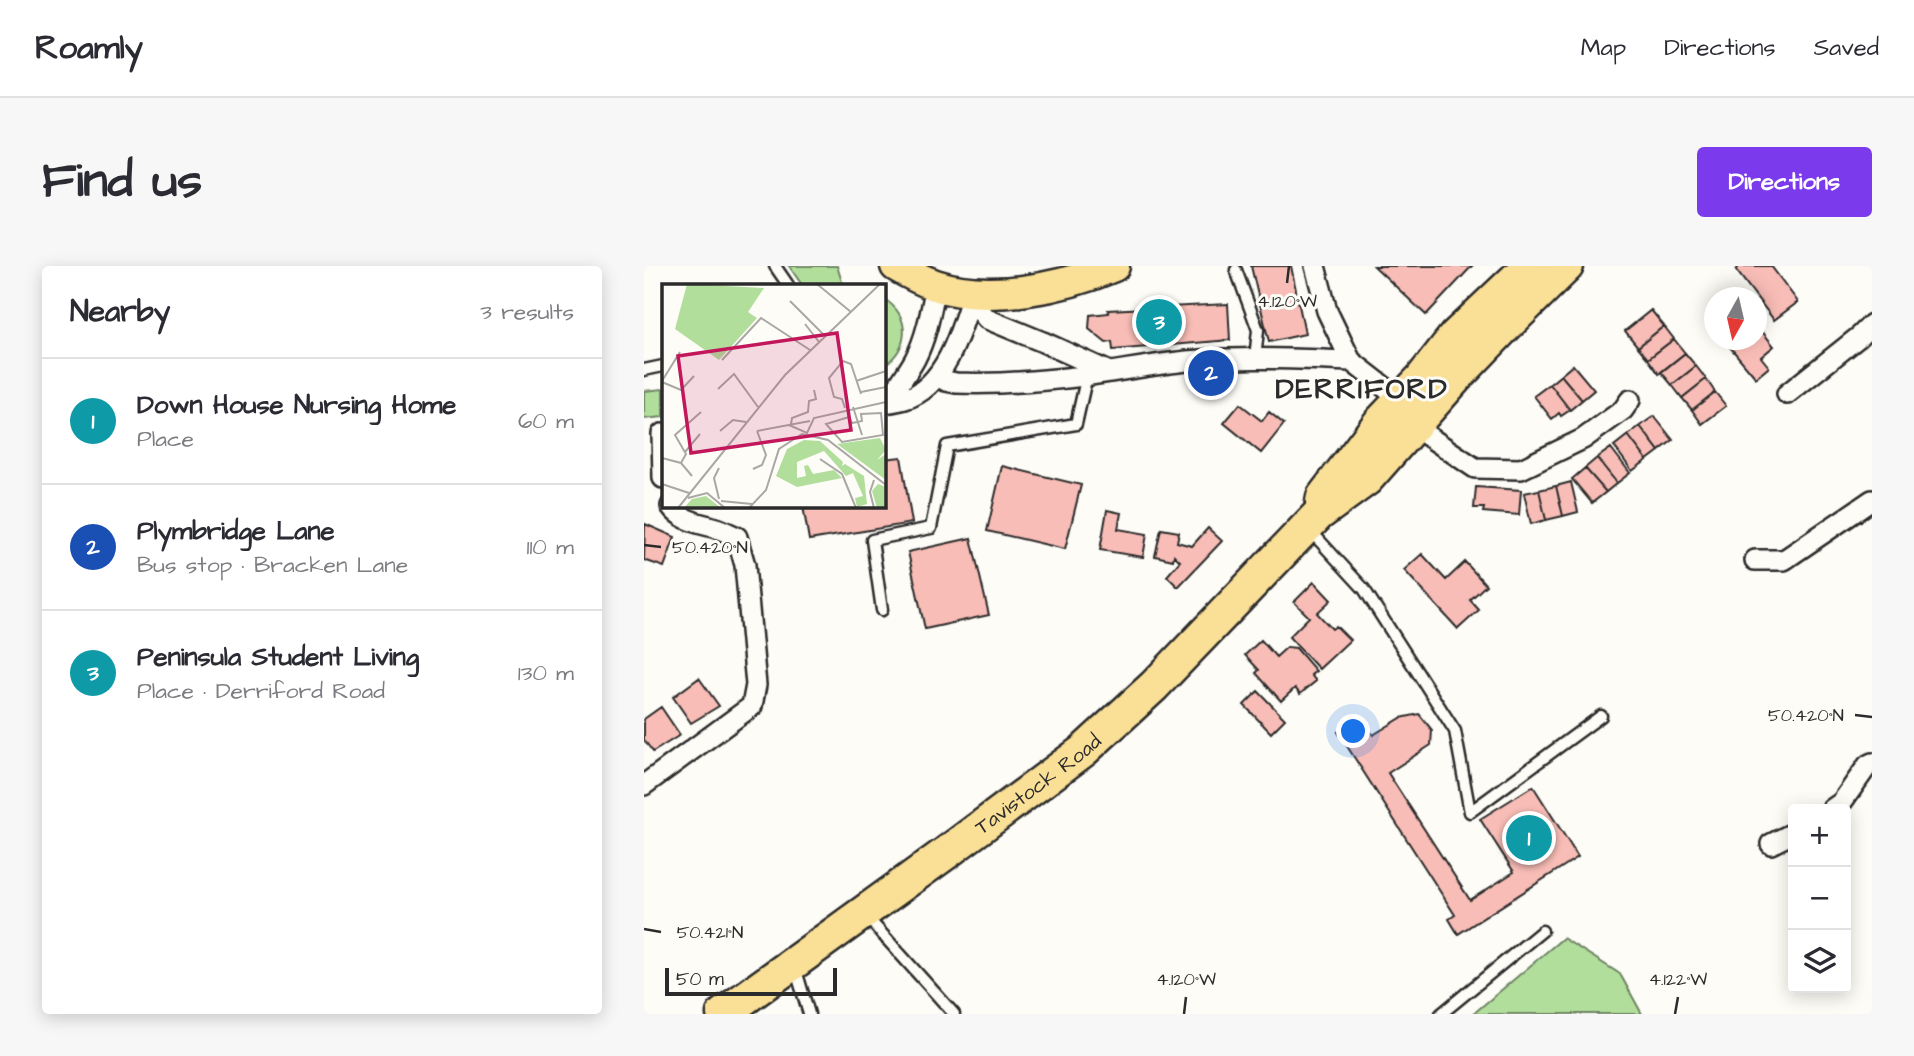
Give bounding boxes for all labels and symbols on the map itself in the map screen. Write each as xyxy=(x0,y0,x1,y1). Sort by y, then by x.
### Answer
inset map xyxy=(662,284,886,508)
north arrow xyxy=(1704,287,1767,350)
text: 4.120°W xyxy=(1257,289,1317,314)
pin: 3 xyxy=(1136,296,1182,348)
pin: 2 xyxy=(1188,347,1234,399)
district label: DERRIFORD xyxy=(1275,370,1449,409)
text: 50.420°N xyxy=(672,535,748,560)
text: 50.420°N xyxy=(1768,703,1844,728)
your location xyxy=(1336,714,1370,748)
street label: Tavistock Road xyxy=(969,727,1108,842)
pin: 1 xyxy=(1506,812,1552,864)
text: 50.421°N xyxy=(677,920,743,945)
scale bar xyxy=(665,965,836,997)
text: 4.120°W xyxy=(1156,967,1216,992)
text: 4.122°W xyxy=(1649,967,1707,992)

